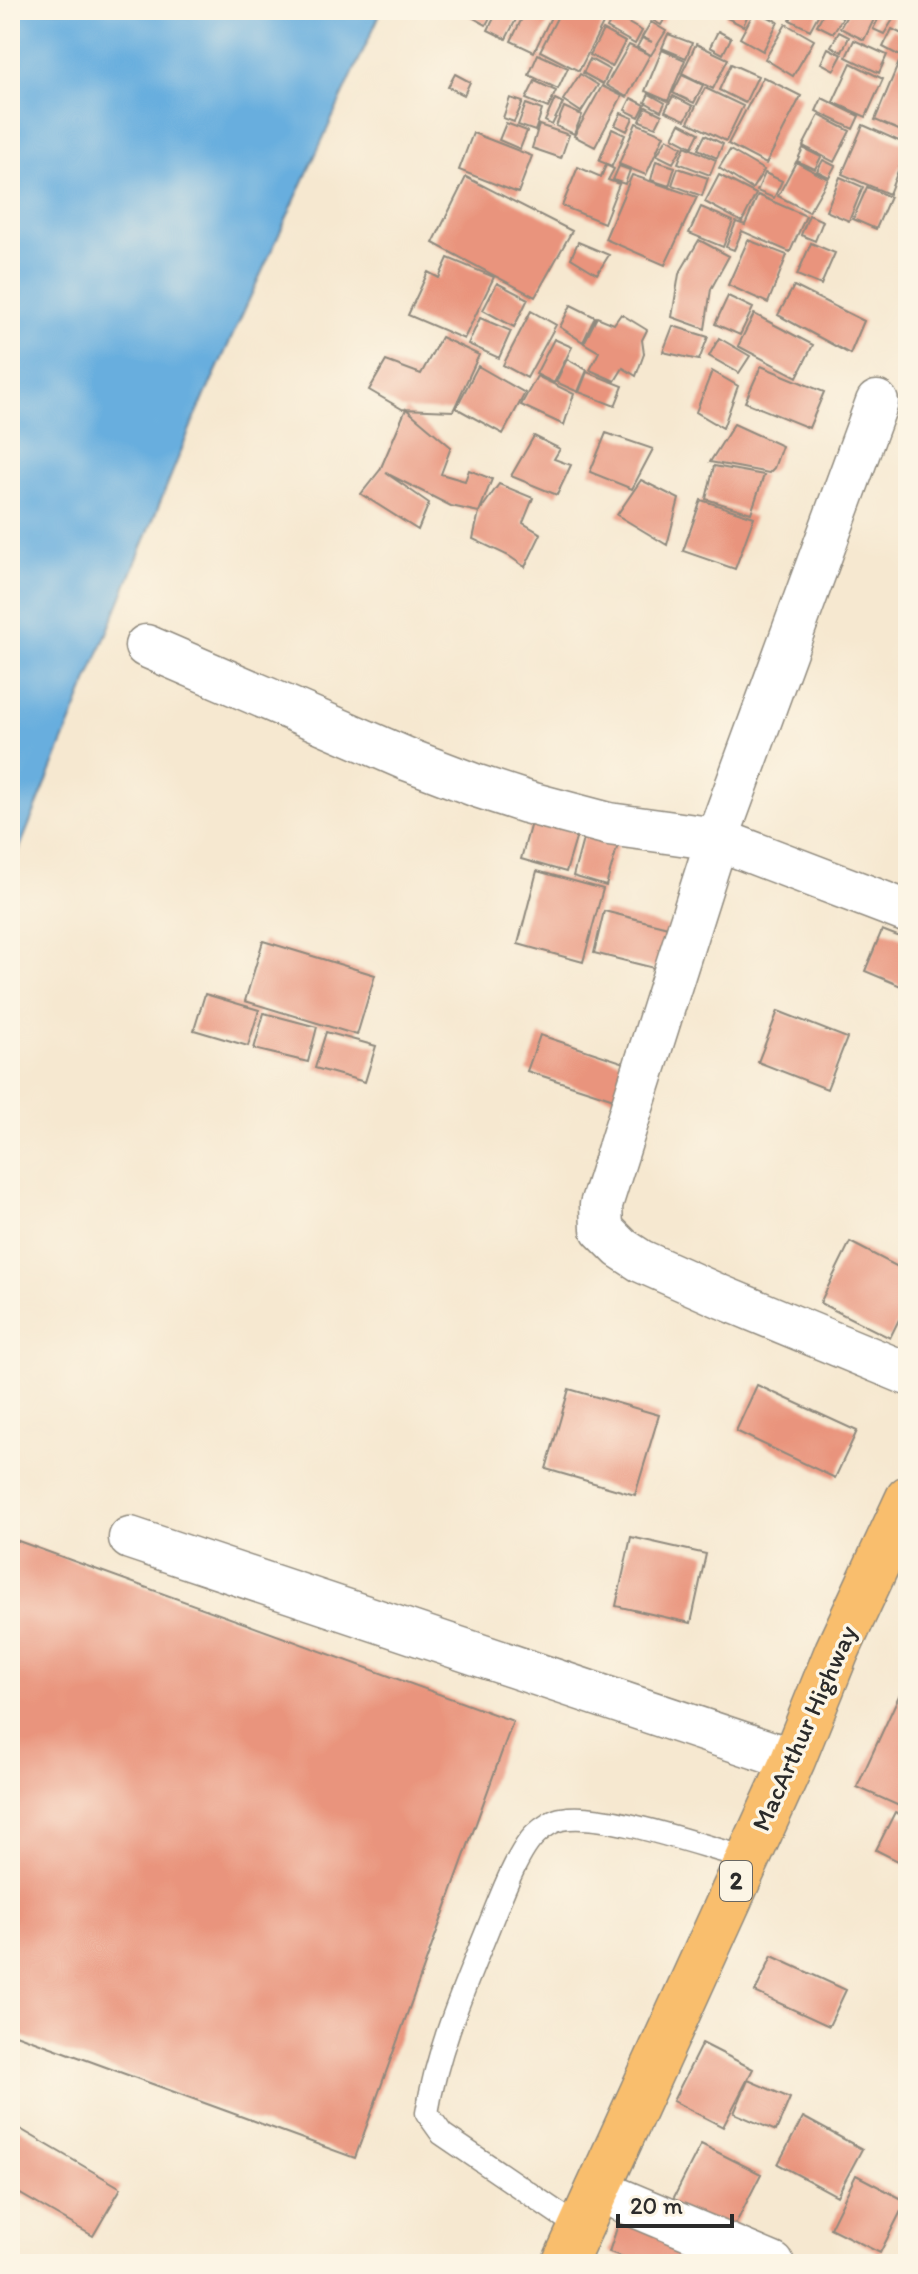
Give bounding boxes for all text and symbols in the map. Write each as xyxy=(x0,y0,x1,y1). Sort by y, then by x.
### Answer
street label: MacArthur Highway xyxy=(744,1620,864,1836)
road number: 2 xyxy=(720,1861,752,1901)
scale bar xyxy=(618,2178,732,2228)
text: 20 m xyxy=(630,2191,683,2220)

